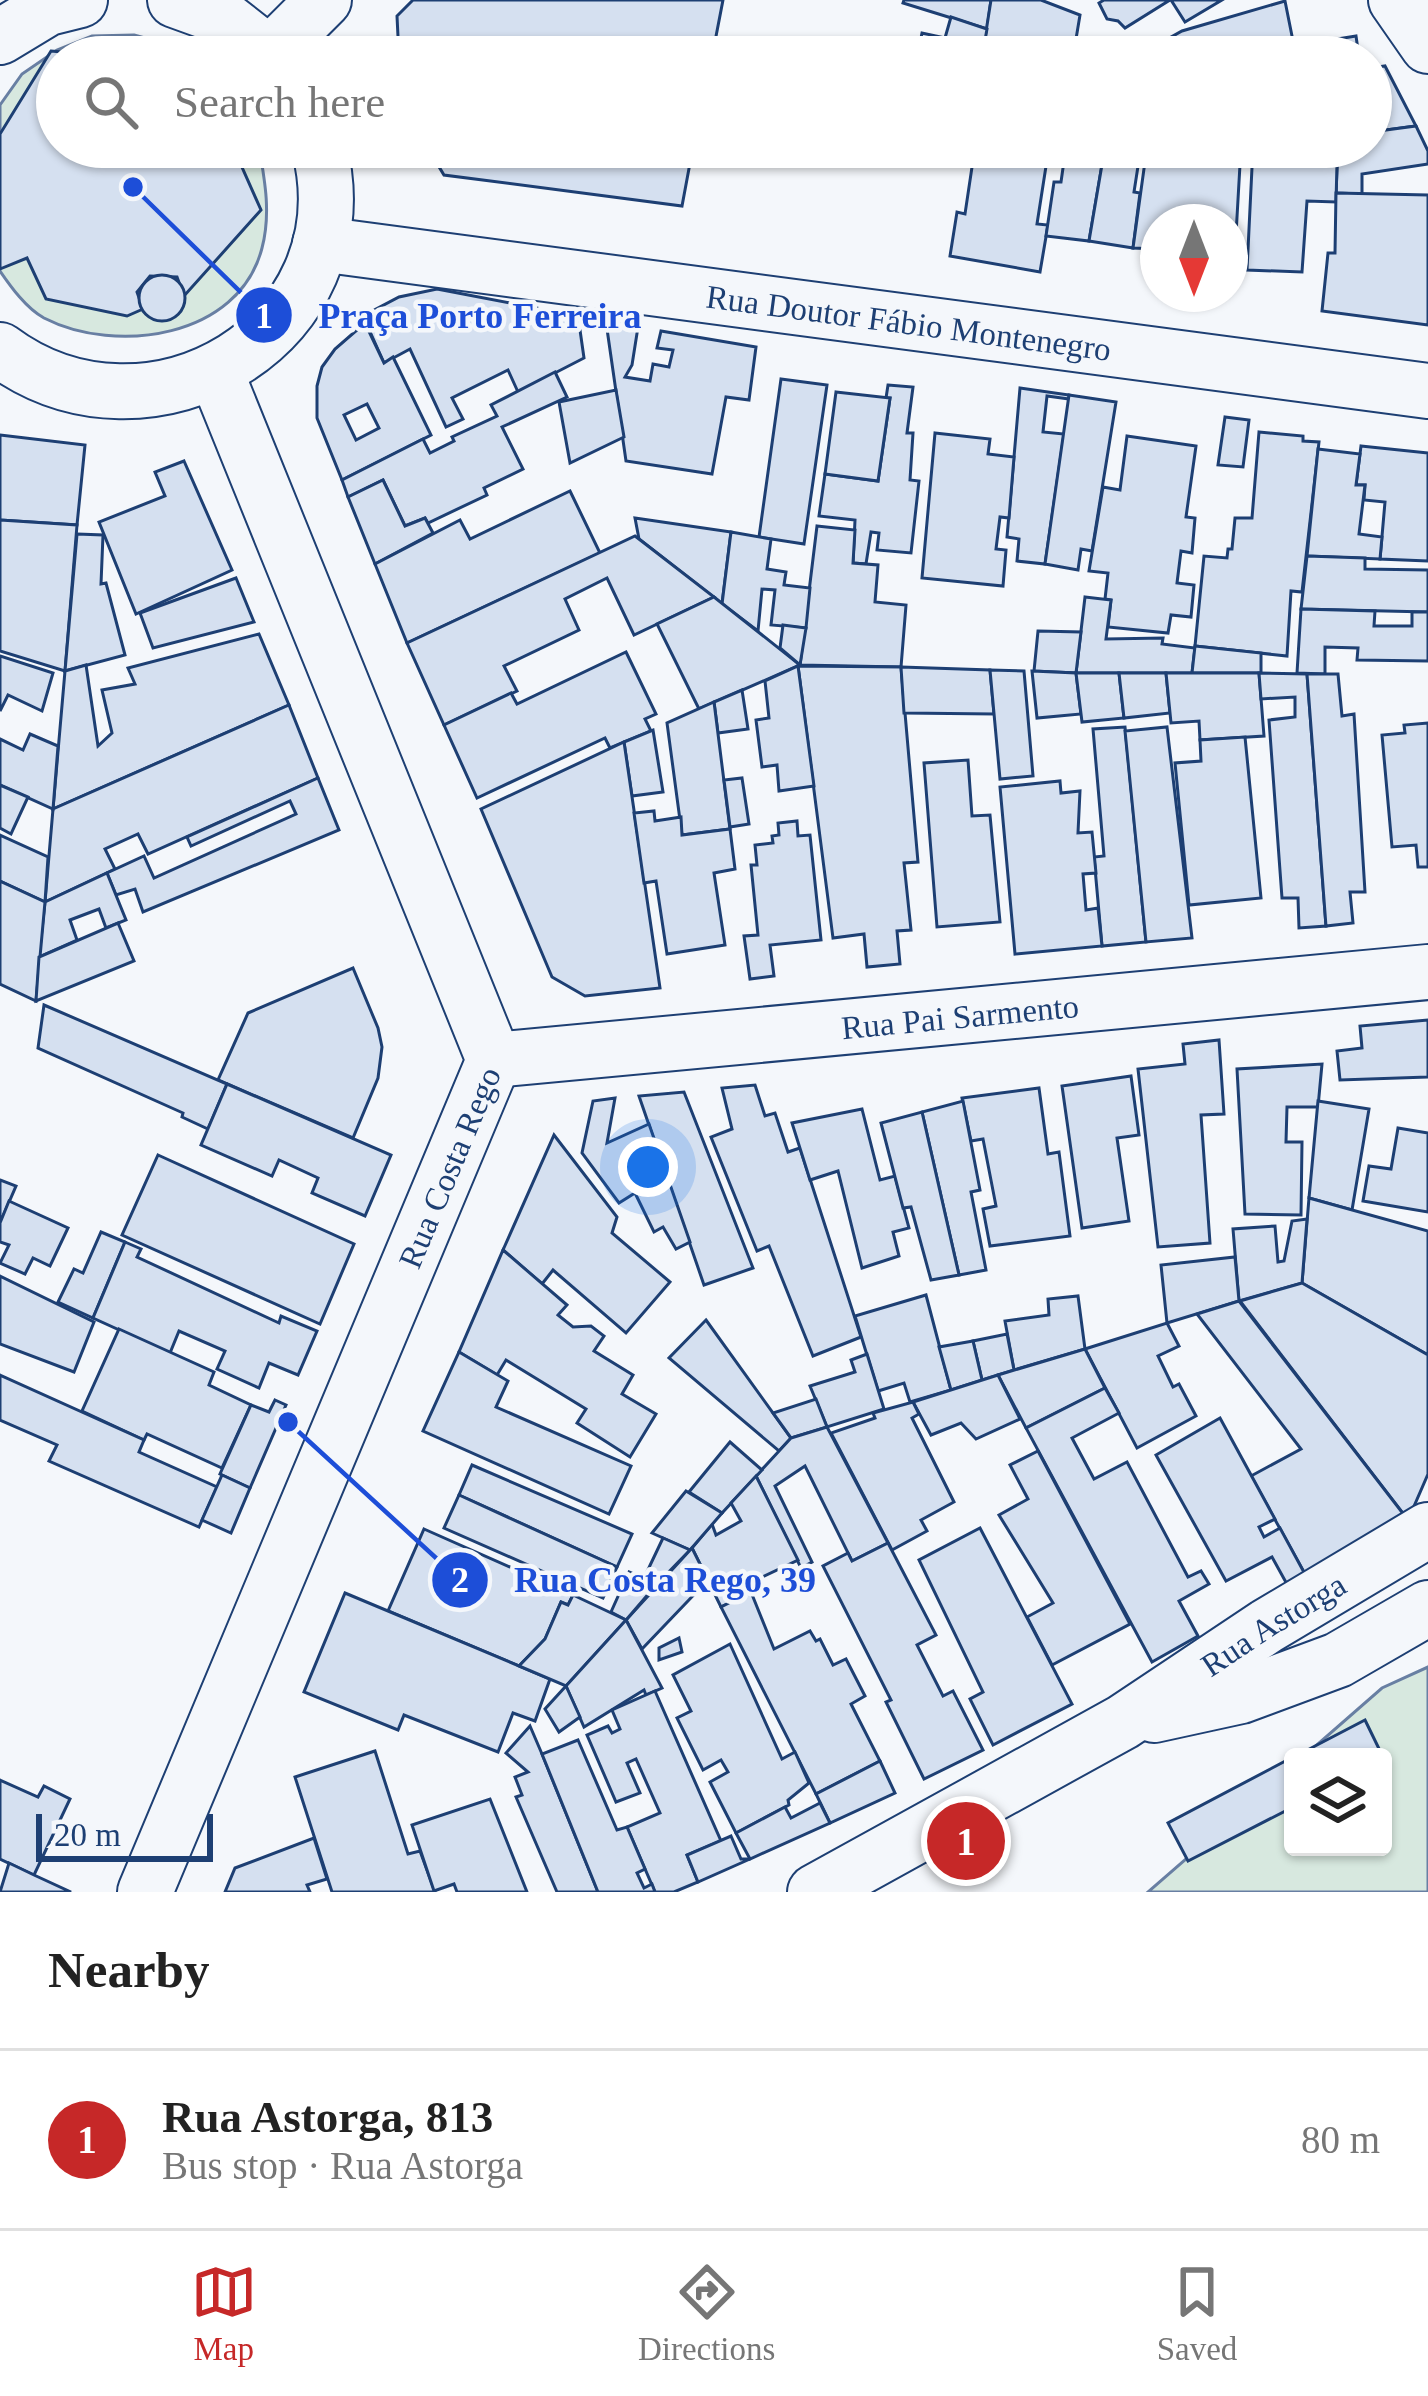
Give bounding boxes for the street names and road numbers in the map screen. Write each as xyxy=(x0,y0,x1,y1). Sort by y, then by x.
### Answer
street label: Rua Doutor Fábio Montenegro xyxy=(704,278,1113,368)
street label: Rua Pai Sarmento xyxy=(840,988,1080,1046)
street label: Rua Costa Rego xyxy=(392,1062,508,1273)
street label: Rua Astorga xyxy=(1195,1566,1353,1684)

